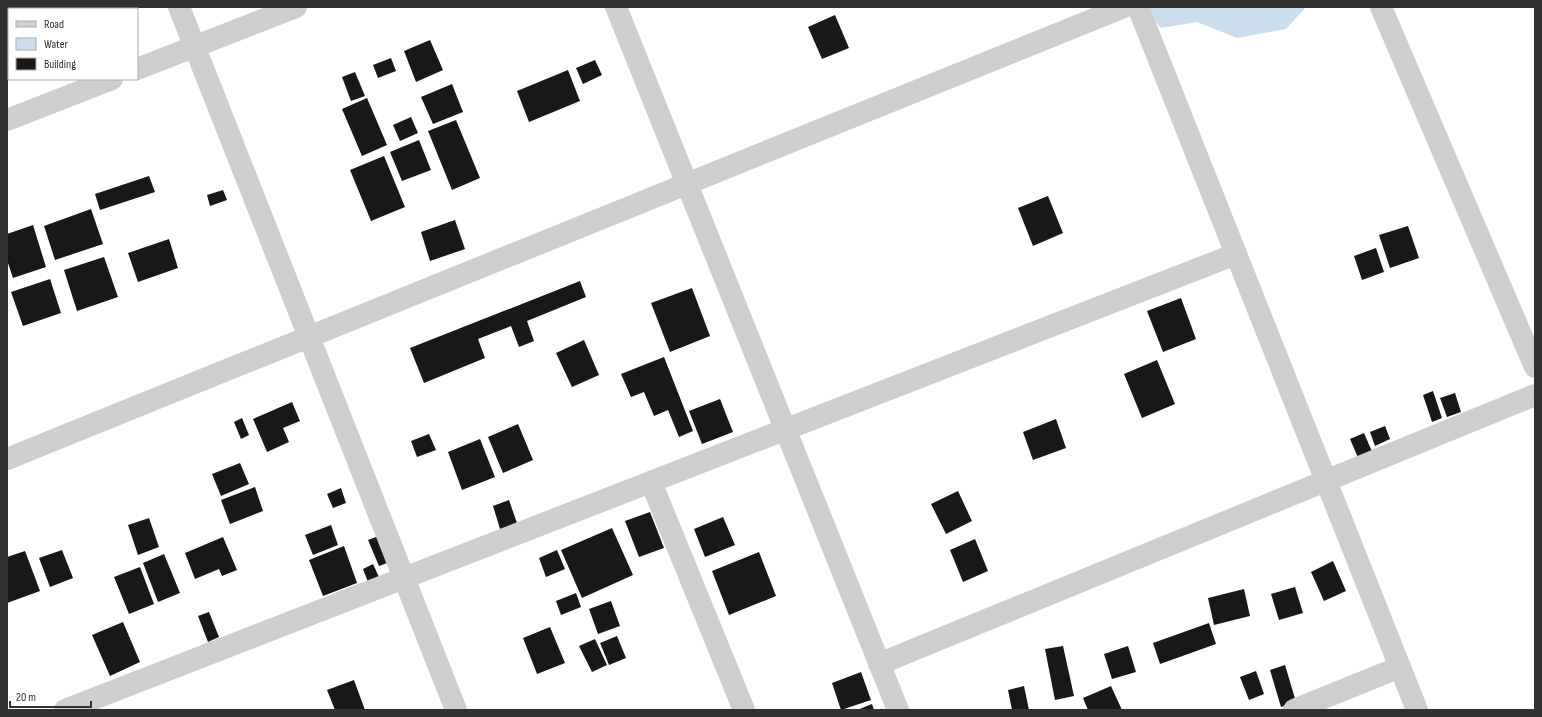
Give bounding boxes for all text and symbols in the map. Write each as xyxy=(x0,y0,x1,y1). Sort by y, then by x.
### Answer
legend xyxy=(8,8,138,80)
text: Road xyxy=(44,17,64,32)
text: Water xyxy=(44,37,68,52)
text: Building xyxy=(44,57,76,72)
scale bar xyxy=(10,683,91,709)
text: 20 m xyxy=(16,690,36,705)

